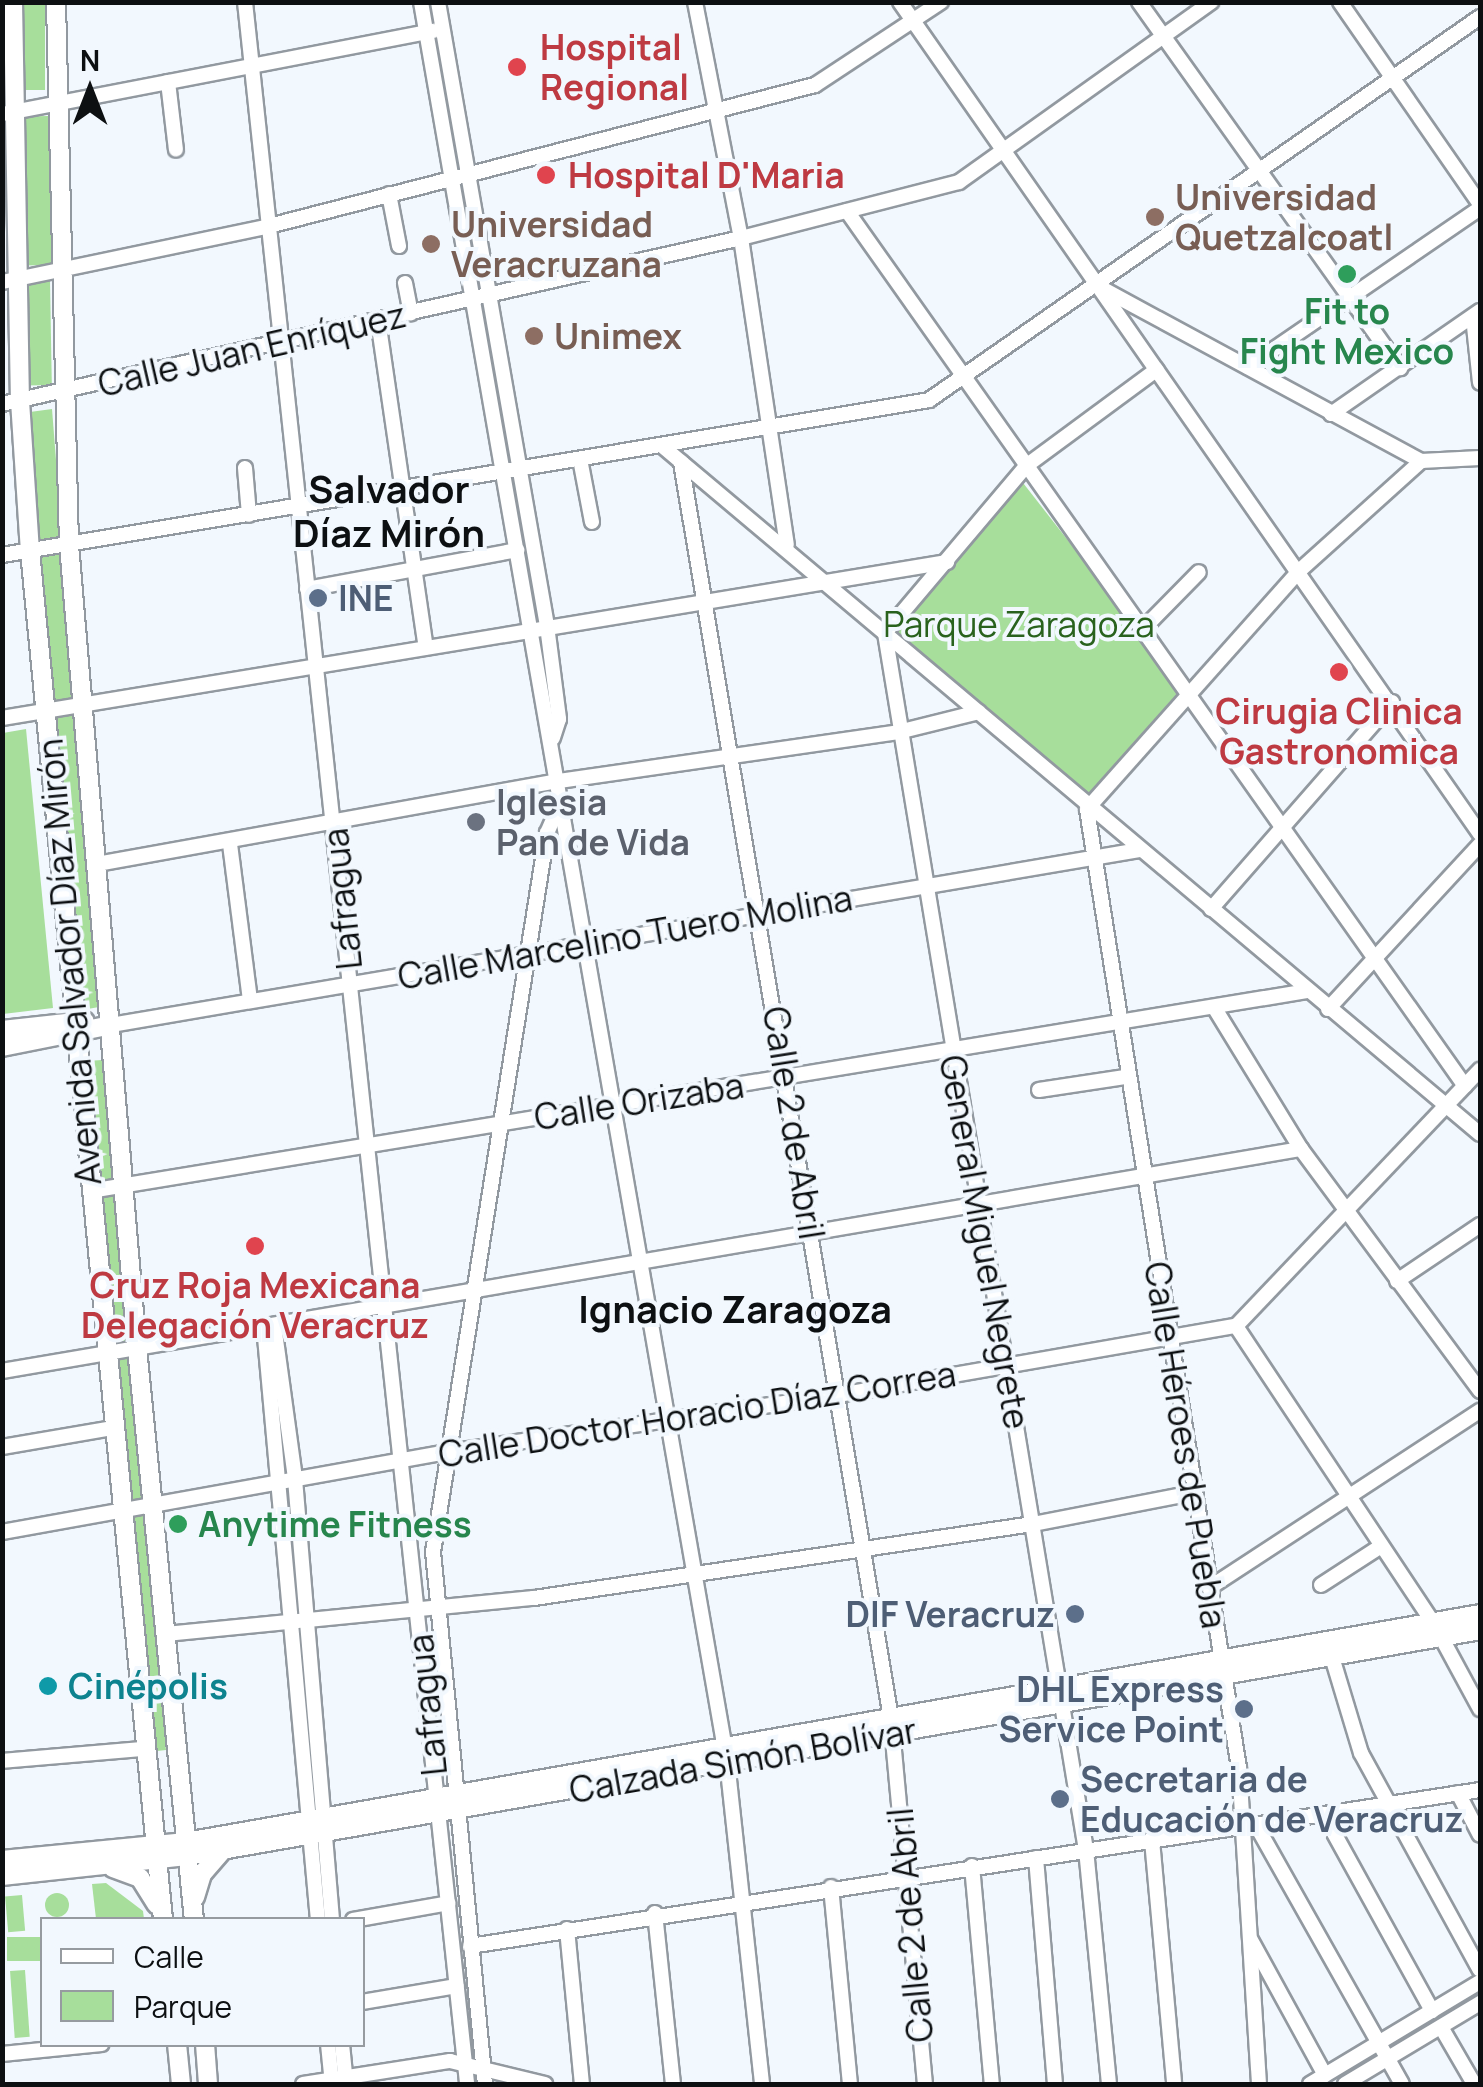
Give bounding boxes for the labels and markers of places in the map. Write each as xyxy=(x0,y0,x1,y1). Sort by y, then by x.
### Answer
place label: Hospital Regional xyxy=(540,26,689,108)
marker: Hospital Regional xyxy=(504,54,530,80)
place label: Hospital D'Maria xyxy=(568,154,845,196)
marker: Hospital D'Maria xyxy=(533,162,559,188)
place label: Universidad Quetzalcoatl xyxy=(1175,176,1393,258)
place label: Universidad Veracruzana xyxy=(451,203,662,285)
marker: Universidad Quetzalcoatl xyxy=(1144,206,1166,228)
marker: Universidad Veracruzana xyxy=(420,233,442,255)
marker: Fit to Fight Mexico xyxy=(1336,263,1358,285)
place label: Fit to Fight Mexico xyxy=(1240,290,1454,372)
place label: Unimex xyxy=(554,315,682,357)
marker: Unimex xyxy=(523,325,545,347)
place label: INE xyxy=(338,577,393,619)
marker: INE xyxy=(307,587,329,609)
marker: Cirugia Clinica Gastronomica xyxy=(1326,659,1352,685)
place label: Cirugia Clinica Gastronomica xyxy=(1215,690,1463,772)
place label: Iglesia Pan de Vida xyxy=(496,781,690,863)
marker: Iglesia Pan de Vida xyxy=(465,811,487,833)
marker: Cruz Roja Mexicana Delegación Veracruz xyxy=(242,1233,268,1259)
place label: Cruz Roja Mexicana Delegación Veracruz xyxy=(81,1264,429,1346)
place label: Anytime Fitness xyxy=(198,1503,472,1545)
marker: Anytime Fitness xyxy=(167,1513,189,1535)
place label: DIF Veracruz xyxy=(846,1593,1055,1635)
marker: DIF Veracruz xyxy=(1064,1603,1086,1625)
place label: Cinépolis xyxy=(68,1665,228,1707)
place label: DHL Express Service Point xyxy=(999,1668,1224,1750)
marker: Cinépolis xyxy=(37,1675,59,1697)
marker: DHL Express Service Point xyxy=(1233,1698,1255,1720)
place label: Secretaria de Educación de Veracruz xyxy=(1080,1758,1463,1840)
marker: Secretaria de Educación de Veracruz xyxy=(1049,1788,1071,1810)

